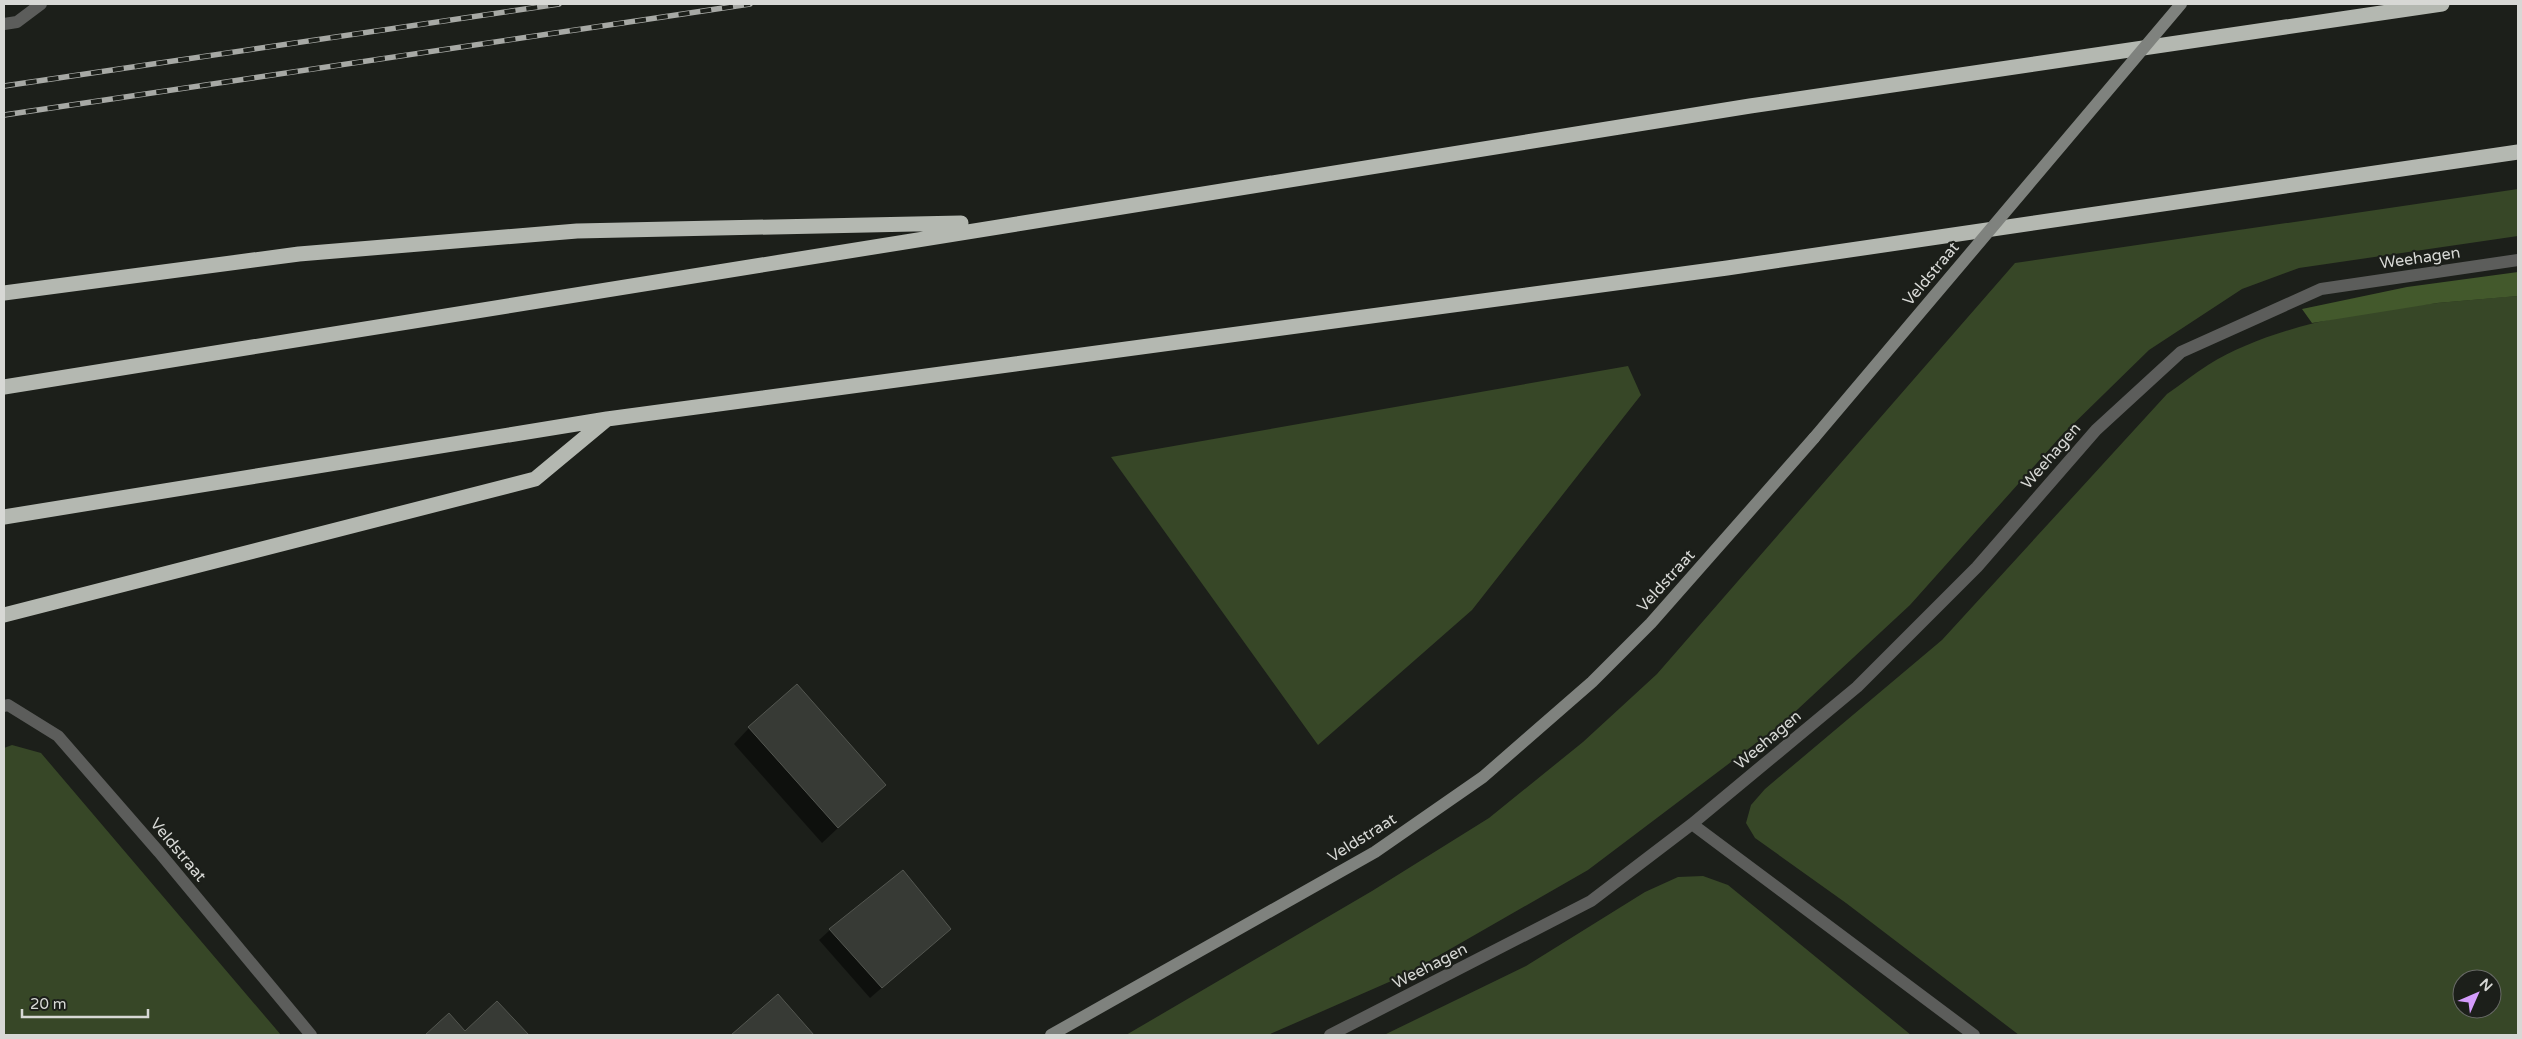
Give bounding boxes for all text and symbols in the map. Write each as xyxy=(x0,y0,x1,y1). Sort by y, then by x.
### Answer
street label: Veldstraat xyxy=(1899,238,1963,310)
street label: Weehagen xyxy=(2378,242,2462,274)
street label: Weehagen xyxy=(2017,419,2085,493)
street label: Veldstraat xyxy=(1633,546,1699,616)
street label: Weehagen xyxy=(1730,706,1806,774)
street label: Veldstraat xyxy=(1324,809,1400,867)
street label: Veldstraat xyxy=(146,814,210,886)
street label: Weehagen xyxy=(1389,939,1471,993)
north arrow xyxy=(2452,969,2502,1019)
text: N xyxy=(2476,975,2496,995)
scale bar xyxy=(22,986,149,1018)
text: 20 m xyxy=(30,995,67,1013)

